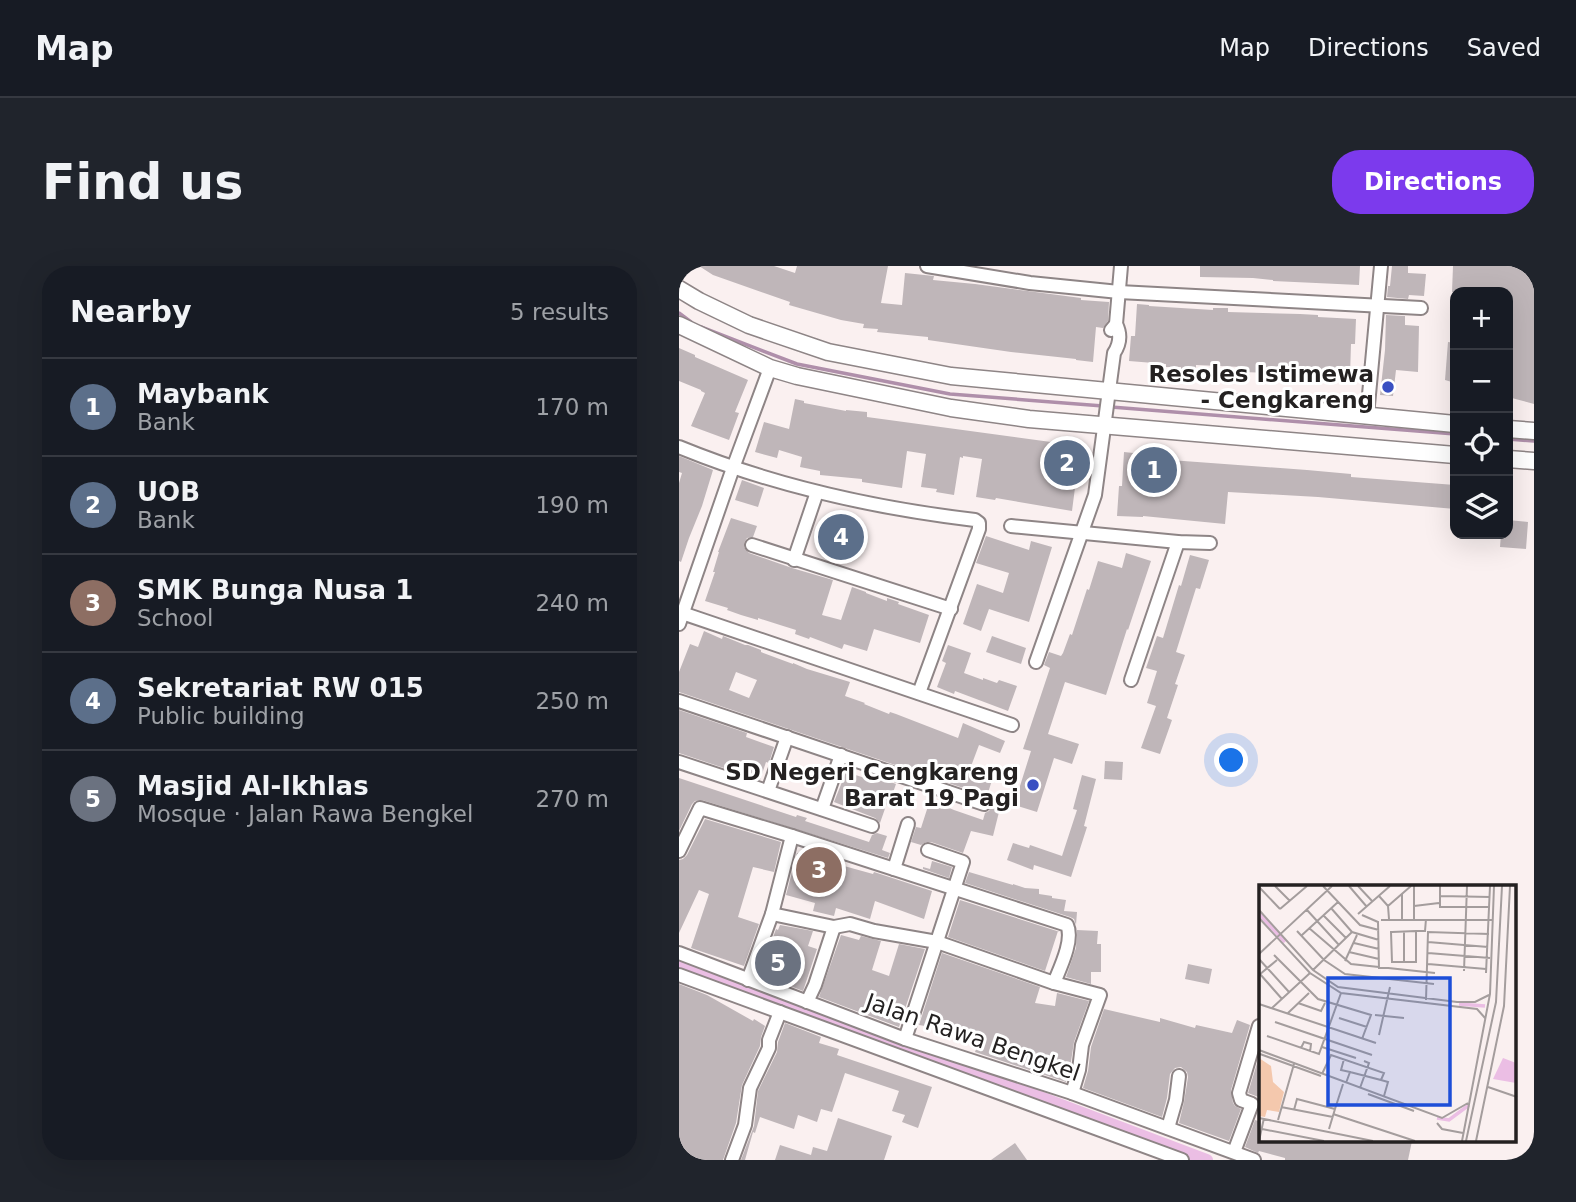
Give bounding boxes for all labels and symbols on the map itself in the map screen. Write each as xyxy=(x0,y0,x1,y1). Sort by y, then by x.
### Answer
place label: Resoles Istimewa - Cengkareng xyxy=(1149,361,1374,413)
marker: Resoles Istimewa - Cengkareng xyxy=(1380,379,1396,395)
pin: 2 xyxy=(1044,437,1090,489)
pin: 1 xyxy=(1131,444,1177,496)
pin: 4 xyxy=(818,511,864,563)
your location xyxy=(1214,743,1248,777)
place label: SD Negeri Cengkareng Barat 19 Pagi xyxy=(725,759,1019,811)
marker: SD Negeri Cengkareng Barat 19 Pagi xyxy=(1025,777,1041,793)
pin: 3 xyxy=(796,844,842,896)
inset map xyxy=(1259,885,1517,1142)
pin: 5 xyxy=(755,937,801,989)
street label: Jalan Rawa Bengkel xyxy=(860,987,1084,1086)

